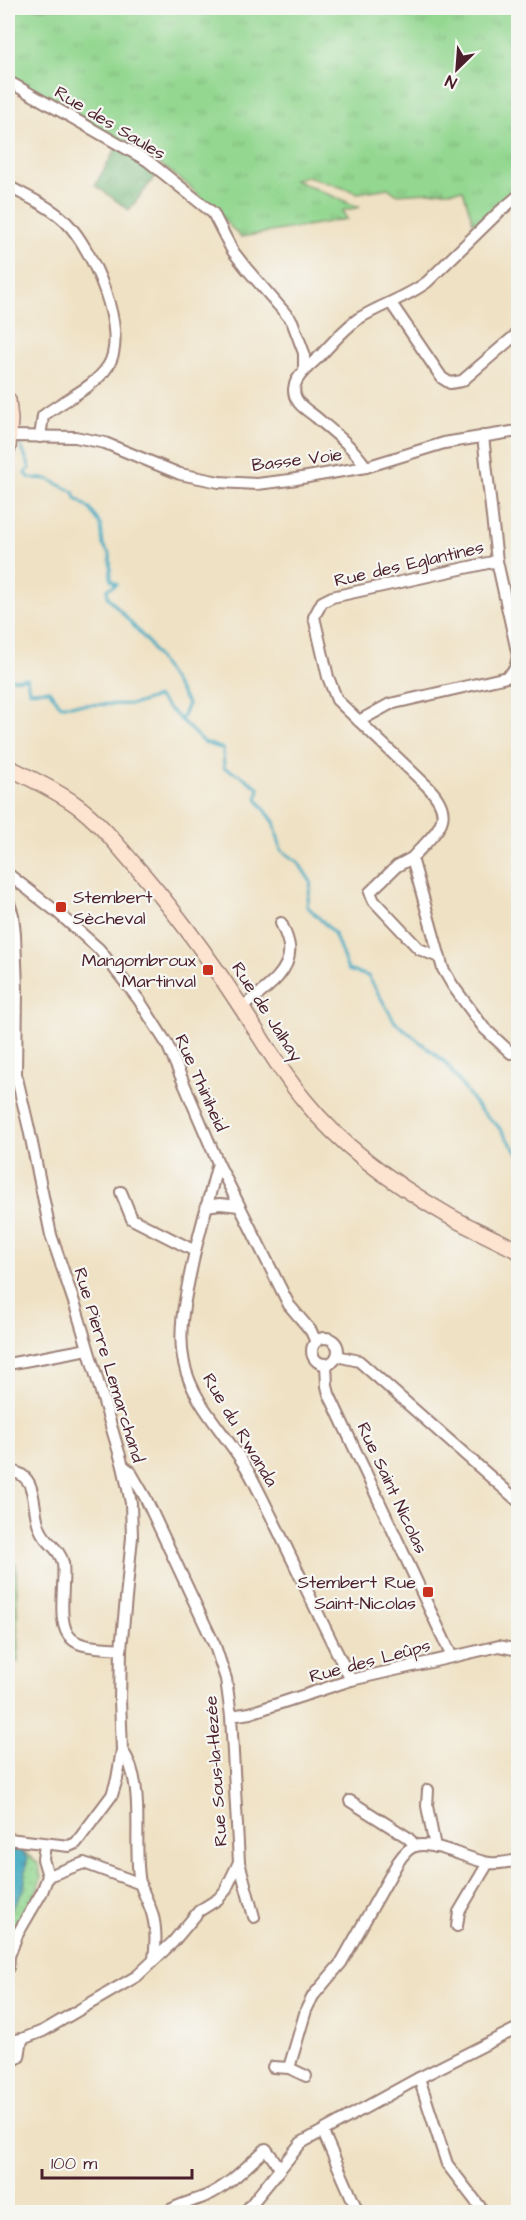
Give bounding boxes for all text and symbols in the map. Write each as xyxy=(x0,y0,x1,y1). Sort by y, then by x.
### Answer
north arrow xyxy=(427,39,487,99)
text: N xyxy=(442,70,460,94)
street label: Rue des Saules xyxy=(50,80,170,166)
street label: Basse Voie xyxy=(250,442,344,478)
street label: Rue des Eglantines xyxy=(332,535,486,594)
place label: Stembert Sècheval xyxy=(73,885,153,931)
marker: Stembert Sècheval xyxy=(54,900,68,914)
place label: Mangombroux Martinval xyxy=(82,948,197,994)
street label: Rue de Jalhay xyxy=(224,957,309,1067)
marker: Mangombroux Martinval xyxy=(201,963,215,977)
street label: Rue Thiniheid xyxy=(168,1030,234,1136)
street label: Rue Pierre Lemarchand xyxy=(67,1264,151,1466)
street label: Rue du Rwanda xyxy=(196,1369,284,1491)
street label: Rue Saint Nicolas xyxy=(351,1418,433,1558)
place label: Stembert Rue Saint-Nicolas xyxy=(297,1570,416,1616)
marker: Stembert Rue Saint-Nicolas xyxy=(421,1585,435,1599)
street label: Rue des Leûps xyxy=(307,1633,433,1689)
street label: Rue Sous-la-Hezée xyxy=(198,1695,234,1847)
scale bar xyxy=(42,2142,192,2180)
text: 100 m xyxy=(51,2151,97,2176)

